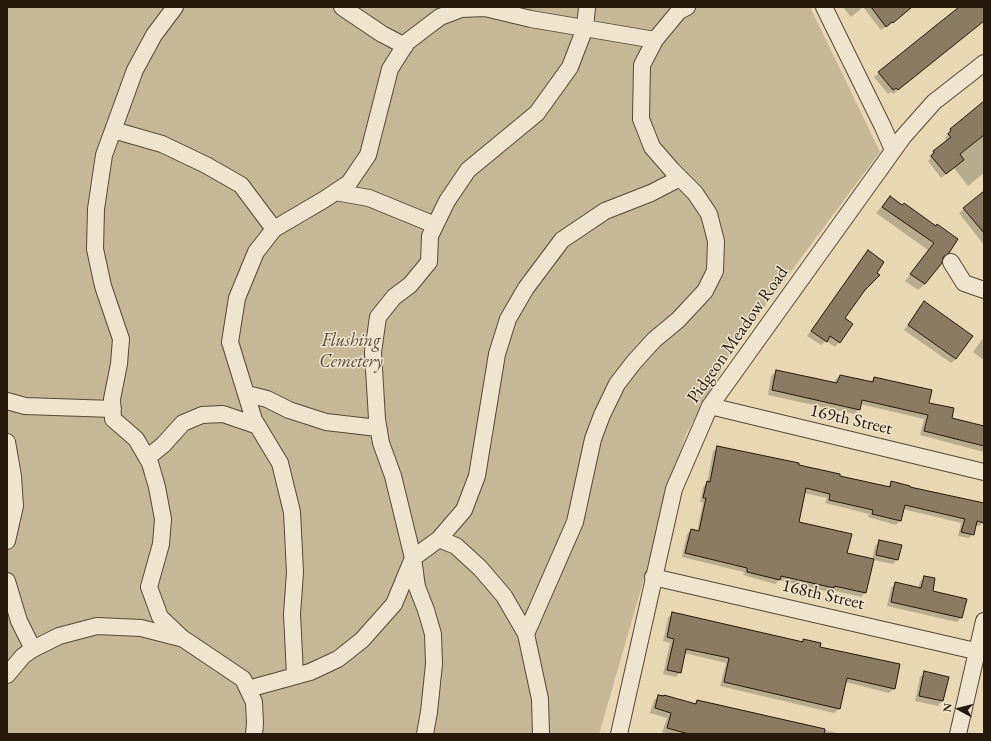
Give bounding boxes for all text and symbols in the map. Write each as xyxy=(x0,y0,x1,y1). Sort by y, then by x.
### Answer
street label: Pidgeon Meadow Road xyxy=(683,263,793,407)
park label: Flushing Cemetery xyxy=(319,330,383,372)
street label: 169th Street xyxy=(808,400,894,440)
street label: 168th Street xyxy=(780,575,866,615)
north arrow xyxy=(939,689,979,729)
text: N xyxy=(940,702,955,713)

